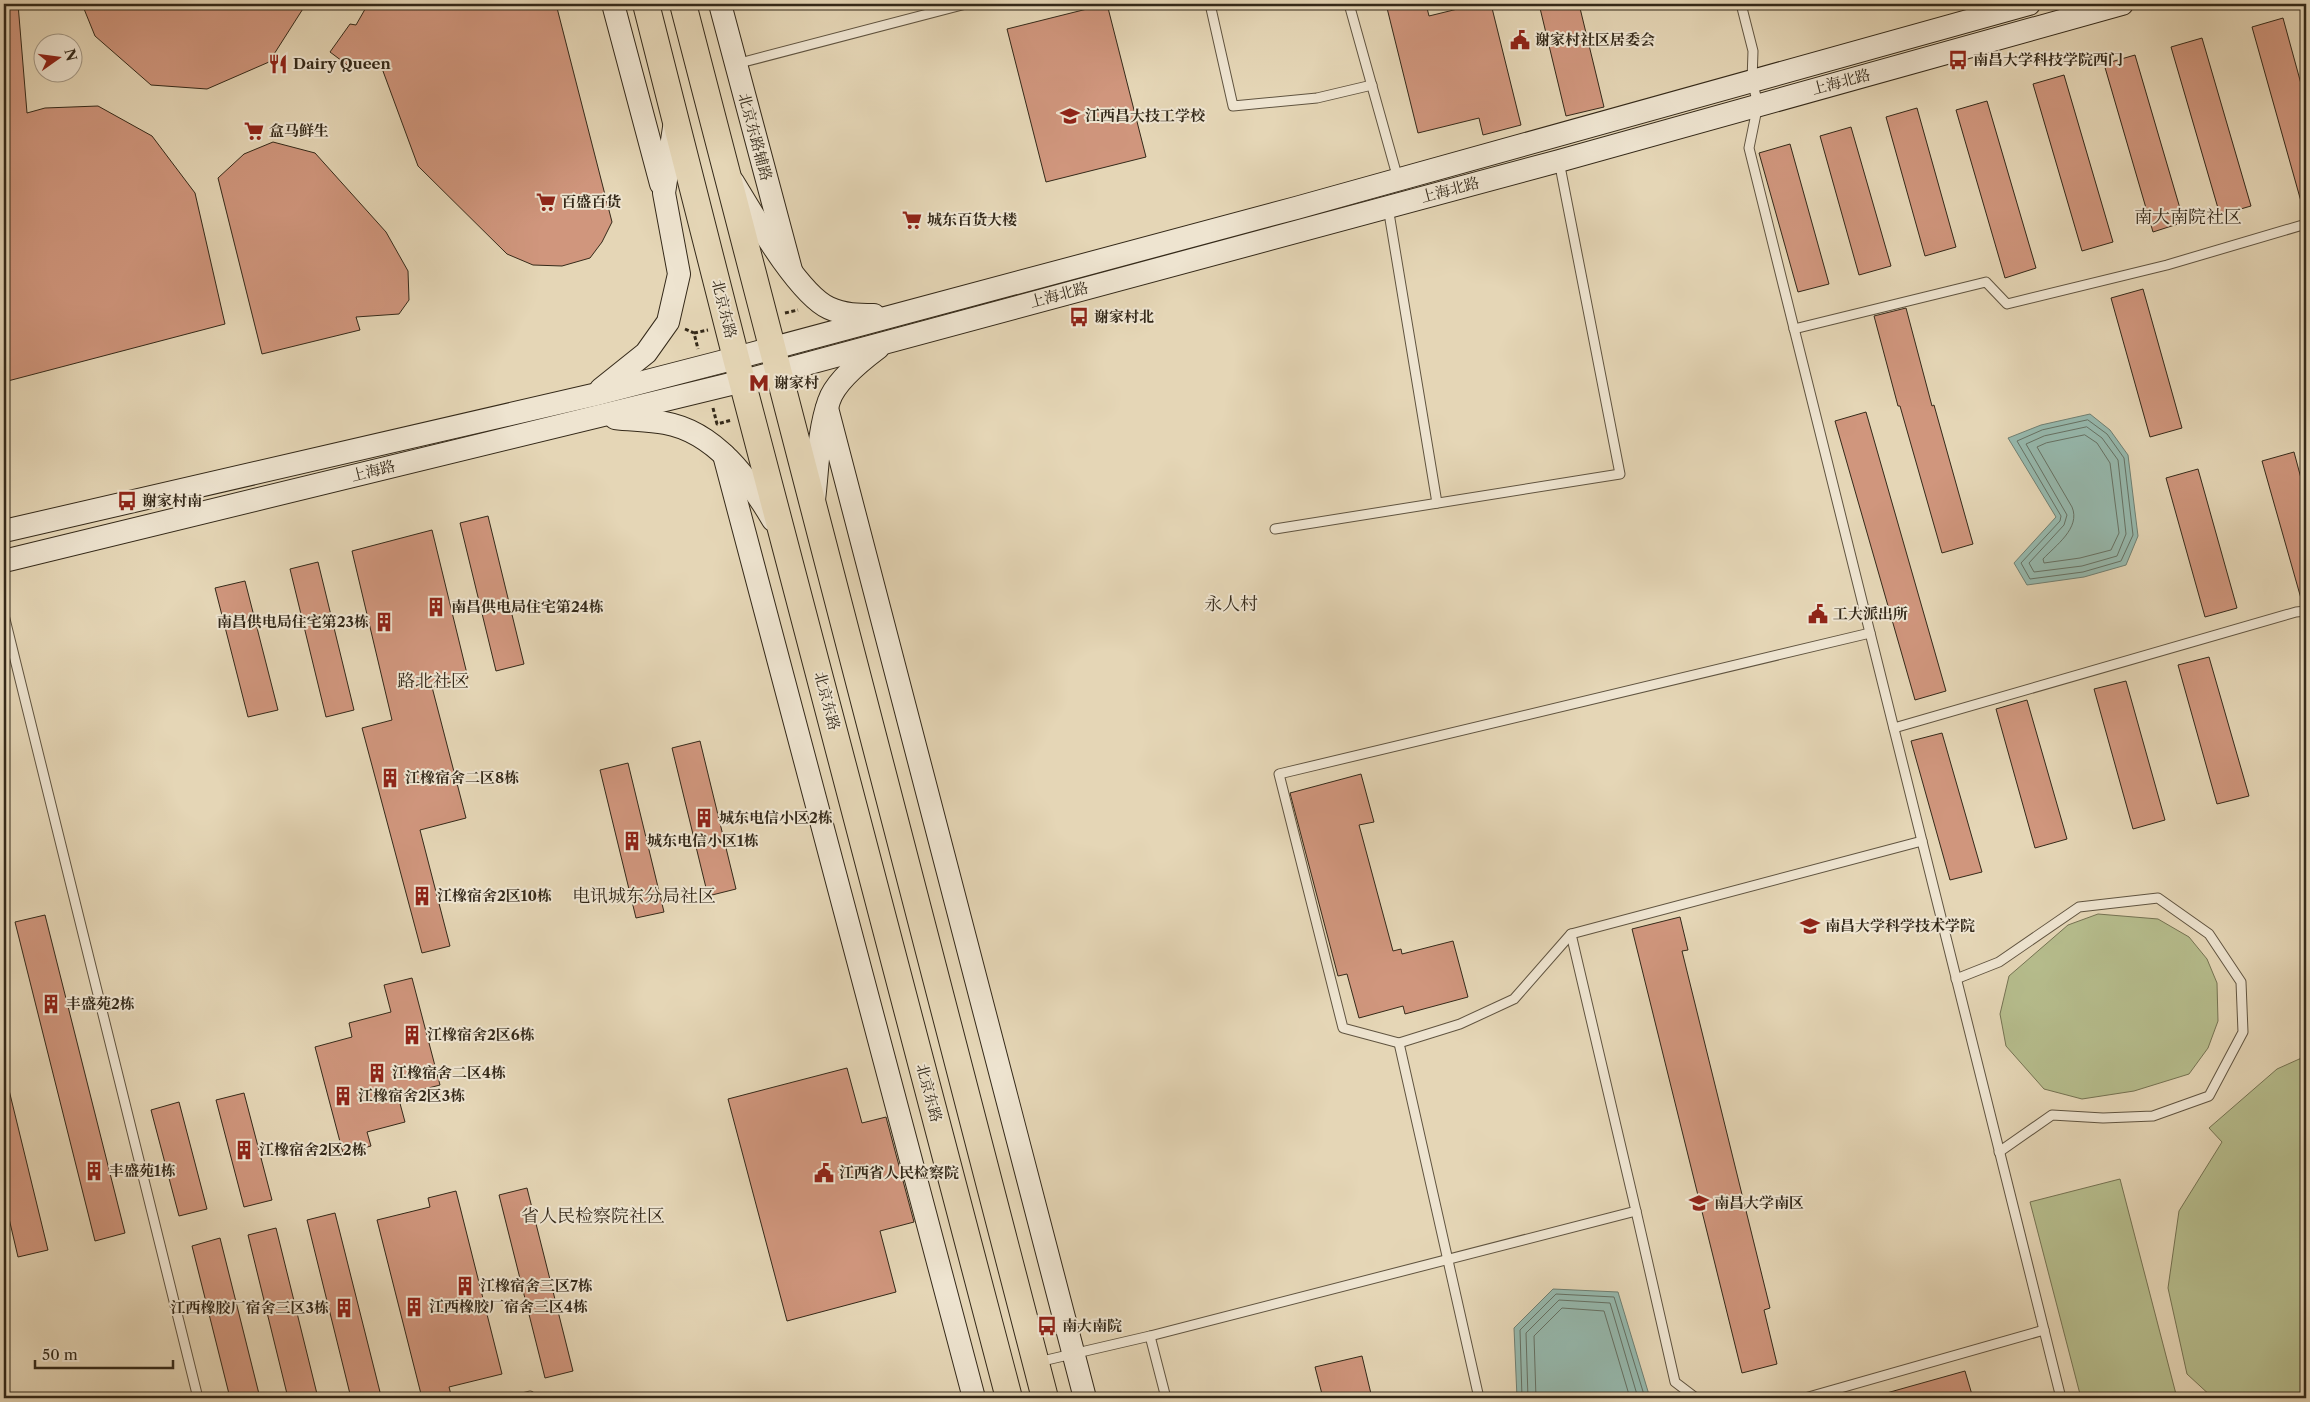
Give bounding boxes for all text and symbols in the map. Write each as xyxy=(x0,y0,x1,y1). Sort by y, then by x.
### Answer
public building icon: 谢家村社区居委会 xyxy=(1509,29,1531,51)
place label: 谢家村社区居委会 xyxy=(1535,30,1655,49)
north arrow xyxy=(32,32,82,82)
text: N xyxy=(60,47,81,63)
bus stop icon: 南昌大学科技学院西门 xyxy=(1947,49,1969,71)
place label: 南昌大学科技学院西门 xyxy=(1973,50,2123,69)
restaurant icon: Dairy Queen xyxy=(267,53,289,75)
place label: Dairy Queen xyxy=(293,54,392,73)
street label: 上海北路 xyxy=(1809,65,1872,98)
street label: 北京东路辅路 xyxy=(735,91,776,183)
school or university icon: 江西昌大技工学校 xyxy=(1059,105,1081,127)
place label: 江西昌大技工学校 xyxy=(1085,106,1206,125)
supermarket icon: 盒马鲜生 xyxy=(243,120,265,142)
place label: 盒马鲜生 xyxy=(269,121,329,140)
street label: 上海北路 xyxy=(1418,173,1481,206)
supermarket icon: 百盛百货 xyxy=(535,191,557,213)
place label: 百盛百货 xyxy=(561,192,621,211)
district label: 南大南院社区 xyxy=(2134,206,2242,228)
supermarket icon: 城东百货大楼 xyxy=(901,209,923,231)
place label: 城东百货大楼 xyxy=(927,210,1017,229)
street label: 北京东路 xyxy=(708,277,741,340)
street label: 上海北路 xyxy=(1027,278,1090,311)
bus stop icon: 谢家村北 xyxy=(1068,306,1090,328)
place label: 谢家村北 xyxy=(1094,307,1154,326)
metro station icon: 谢家村 xyxy=(748,372,770,394)
place label: 谢家村 xyxy=(774,373,819,392)
street label: 上海路 xyxy=(349,456,397,485)
bus stop icon: 谢家村南 xyxy=(116,490,138,512)
place label: 谢家村南 xyxy=(142,491,202,510)
district label: 永人村 xyxy=(1204,593,1258,615)
building icon: 南昌供电局住宅第24栋 xyxy=(425,596,447,618)
place label: 南昌供电局住宅第24栋 xyxy=(451,597,604,616)
public building icon: 工大派出所 xyxy=(1807,603,1829,625)
place label: 工大派出所 xyxy=(1833,604,1908,623)
building icon: 南昌供电局住宅第23栋 xyxy=(373,611,395,633)
place label: 南昌供电局住宅第23栋 xyxy=(217,612,369,631)
street label: 北京东路 xyxy=(811,669,844,732)
district label: 路北社区 xyxy=(397,670,469,692)
building icon: 江橡宿舍二区8栋 xyxy=(379,767,401,789)
place label: 江橡宿舍二区8栋 xyxy=(405,768,519,787)
building icon: 城东电信小区2栋 xyxy=(693,807,715,829)
place label: 城东电信小区2栋 xyxy=(719,808,833,827)
building icon: 城东电信小区1栋 xyxy=(621,830,643,852)
place label: 城东电信小区1栋 xyxy=(647,831,759,850)
building icon: 江橡宿舍2区10栋 xyxy=(411,885,433,907)
district label: 电讯城东分局社区 xyxy=(572,885,716,907)
place label: 江橡宿舍2区10栋 xyxy=(437,886,552,905)
school or university icon: 南昌大学科学技术学院 xyxy=(1799,915,1821,937)
place label: 南昌大学科学技术学院 xyxy=(1825,916,1975,935)
building icon: 丰盛苑2栋 xyxy=(40,993,62,1015)
place label: 丰盛苑2栋 xyxy=(66,994,135,1013)
building icon: 江橡宿舍2区6栋 xyxy=(401,1024,423,1046)
place label: 江橡宿舍2区6栋 xyxy=(427,1025,535,1044)
street label: 北京东路 xyxy=(913,1061,946,1124)
building icon: 江橡宿舍二区4栋 xyxy=(366,1062,388,1084)
place label: 江橡宿舍二区4栋 xyxy=(392,1063,506,1082)
building icon: 江橡宿舍2区3栋 xyxy=(332,1085,354,1107)
place label: 江橡宿舍2区3栋 xyxy=(358,1086,465,1105)
building icon: 江橡宿舍2区2栋 xyxy=(233,1139,255,1161)
place label: 江橡宿舍2区2栋 xyxy=(259,1140,367,1159)
building icon: 丰盛苑1栋 xyxy=(83,1160,105,1182)
place label: 丰盛苑1栋 xyxy=(109,1161,176,1180)
public building icon: 江西省人民检察院 xyxy=(813,1162,835,1184)
place label: 江西省人民检察院 xyxy=(839,1163,959,1182)
school or university icon: 南昌大学南区 xyxy=(1688,1192,1710,1214)
place label: 南昌大学南区 xyxy=(1714,1193,1804,1212)
district label: 省人民检察院社区 xyxy=(521,1205,665,1227)
building icon: 江橡宿舍三区7栋 xyxy=(454,1275,476,1297)
place label: 江橡宿舍三区7栋 xyxy=(480,1276,593,1295)
building icon: 江西橡胶厂宿舍三区4栋 xyxy=(403,1296,425,1318)
building icon: 江西橡胶厂宿舍三区3栋 xyxy=(333,1297,355,1319)
place label: 江西橡胶厂宿舍三区4栋 xyxy=(429,1297,588,1316)
place label: 江西橡胶厂宿舍三区3栋 xyxy=(171,1298,329,1317)
bus stop icon: 南大南院 xyxy=(1036,1315,1058,1337)
place label: 南大南院 xyxy=(1062,1316,1122,1335)
scale bar xyxy=(35,1337,172,1369)
text: 50 m xyxy=(42,1345,78,1364)

